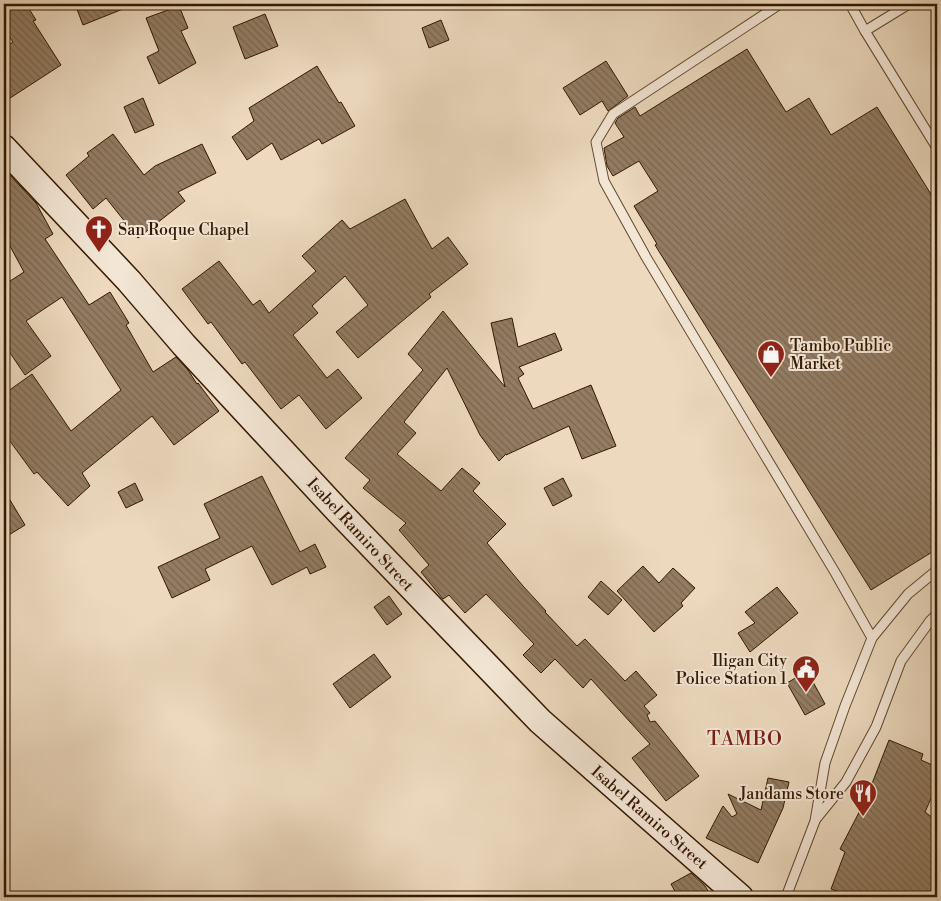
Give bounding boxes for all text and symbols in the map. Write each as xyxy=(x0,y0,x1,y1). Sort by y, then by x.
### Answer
church icon: San Roque Chapel xyxy=(84,214,114,253)
place label: San Roque Chapel xyxy=(118,220,249,240)
place label: Tambo Public Market xyxy=(790,336,891,374)
shop icon: Tambo Public Market xyxy=(756,339,786,378)
street label: Isabel Ramiro Street xyxy=(303,474,418,596)
place label: Iligan City Police Station 1 xyxy=(676,651,787,689)
public building icon: Iligan City Police Station 1 xyxy=(791,654,821,693)
district label: TAMBO xyxy=(707,727,783,751)
street label: Isabel Ramiro Street xyxy=(587,762,712,874)
restaurant icon: Jandams Store xyxy=(848,778,878,817)
place label: Jandams Store xyxy=(739,784,844,804)

